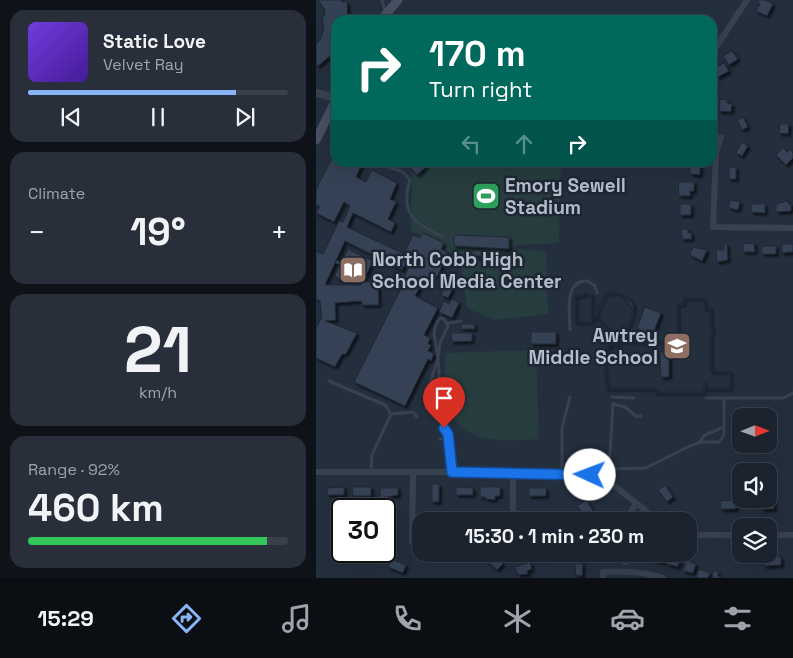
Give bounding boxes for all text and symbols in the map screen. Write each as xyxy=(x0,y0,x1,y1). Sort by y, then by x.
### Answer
text: Static Love xyxy=(103,29,206,54)
text: 170 m xyxy=(429,32,526,76)
icon: right xyxy=(346,35,411,100)
text: Velvet Ray xyxy=(103,54,184,75)
text: Turn right xyxy=(429,75,532,103)
icon: previous xyxy=(57,103,85,131)
icon: pause xyxy=(144,103,172,131)
icon: next xyxy=(231,103,259,131)
icon: left xyxy=(457,130,485,158)
icon: ahead xyxy=(510,130,538,158)
icon: right xyxy=(563,130,591,158)
place label: Emory Sewell Stadium xyxy=(505,173,626,220)
sports icon: Emory Sewell Stadium xyxy=(471,181,501,211)
text: Climate xyxy=(28,183,85,204)
text: 19° xyxy=(130,208,186,256)
text: − xyxy=(28,214,45,250)
text: + xyxy=(271,214,288,250)
place label: North Cobb High School Media Center xyxy=(372,247,562,294)
library icon: North Cobb High School Media Center xyxy=(338,255,368,285)
text: 21 xyxy=(124,308,192,391)
place label: Awtrey Middle School xyxy=(528,323,658,370)
school or university icon: Awtrey Middle School xyxy=(662,331,692,361)
pin xyxy=(423,377,465,428)
text: km/h xyxy=(139,382,177,403)
icon: arrive xyxy=(430,384,458,412)
north arrow xyxy=(732,408,777,452)
map controls xyxy=(732,408,777,563)
position arrow xyxy=(563,448,615,500)
text: Range · 92% xyxy=(28,459,120,480)
button: sound xyxy=(732,463,777,508)
text: 460 km xyxy=(28,484,164,532)
speed limit sign: 30 xyxy=(331,498,396,563)
button: layers xyxy=(732,518,777,563)
text: 15:30 · 1 min · 230 m xyxy=(465,524,644,549)
icon: directions xyxy=(169,601,204,636)
icon: music xyxy=(279,601,314,636)
icon: phone xyxy=(390,601,425,636)
icon: climate xyxy=(500,601,535,636)
icon: car xyxy=(610,601,645,636)
icon: filters xyxy=(720,601,755,636)
text: 15:29 xyxy=(38,604,94,632)

